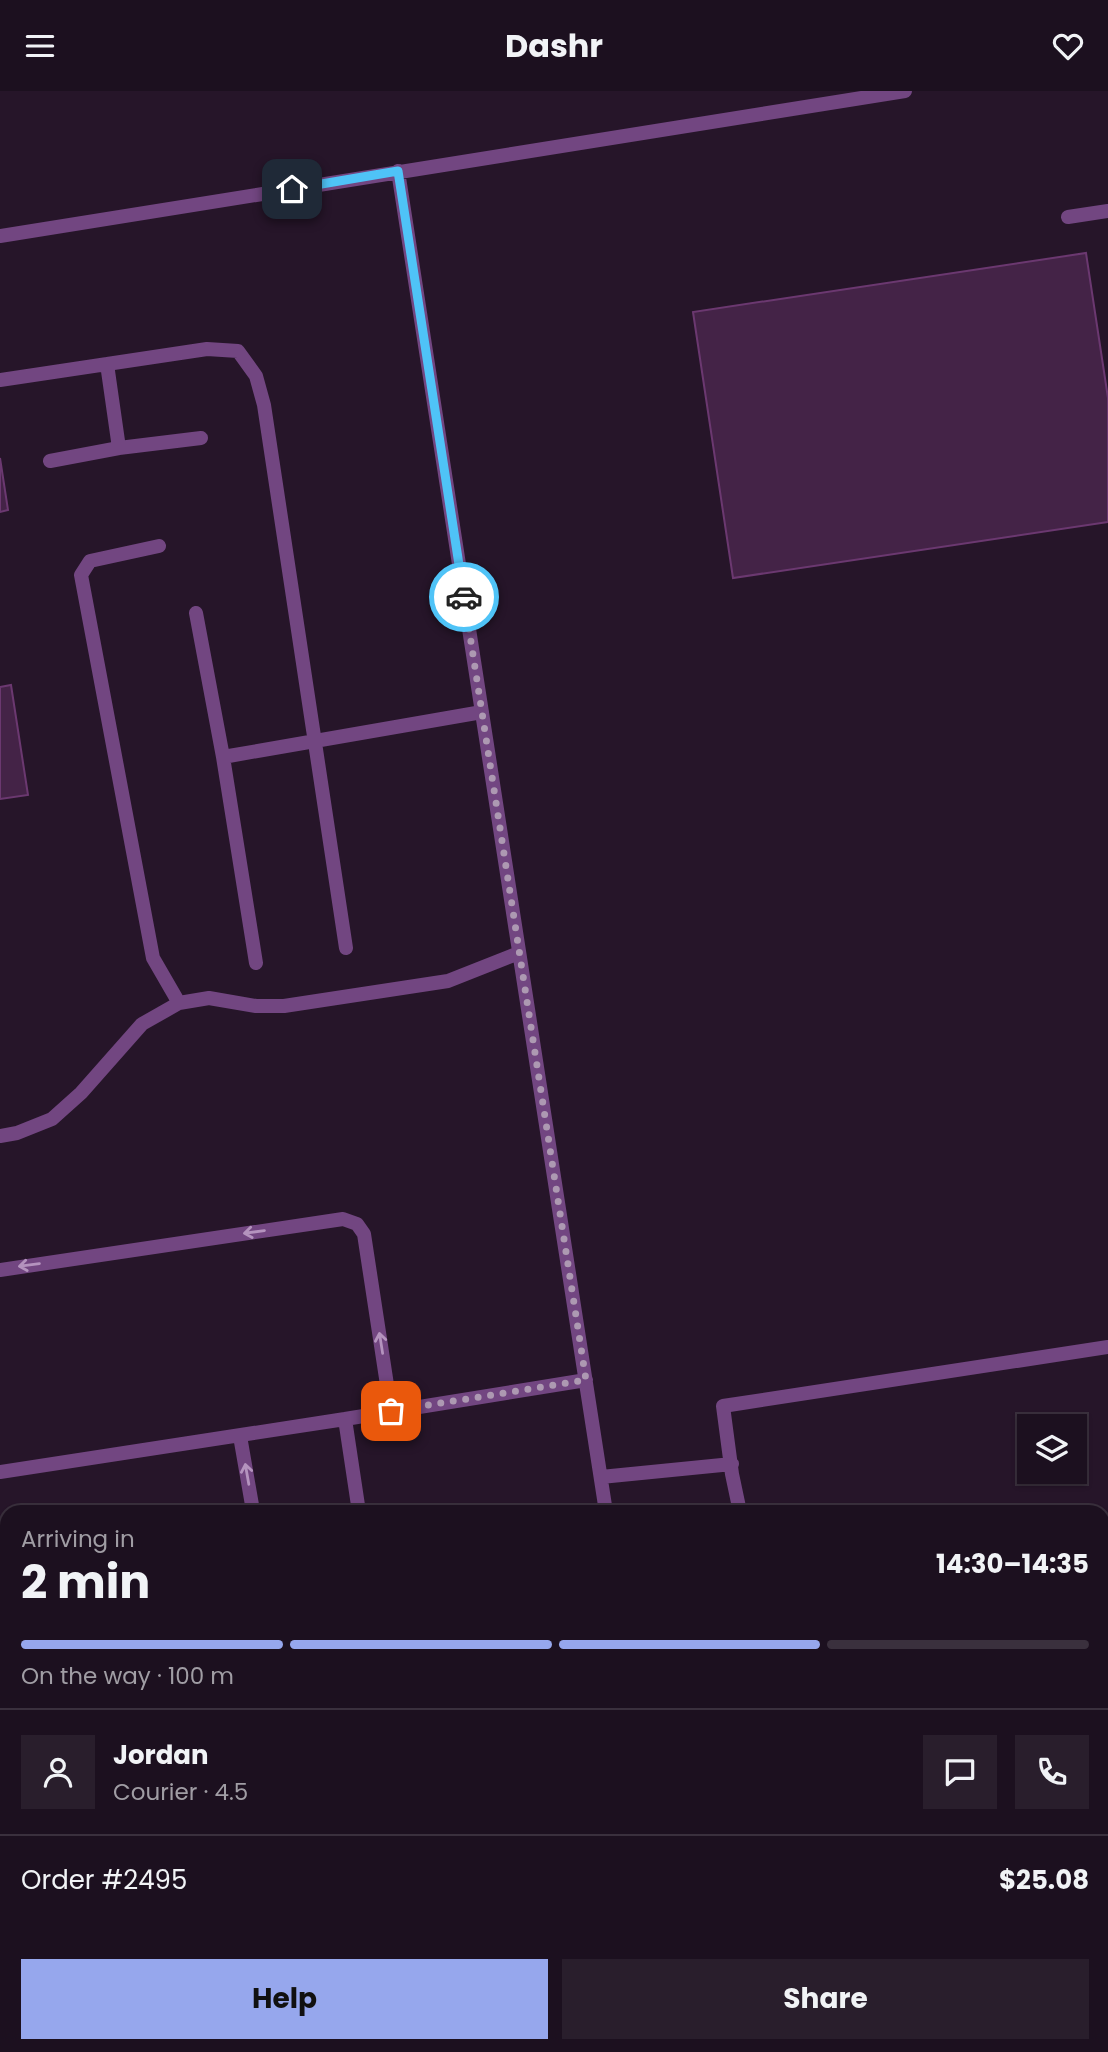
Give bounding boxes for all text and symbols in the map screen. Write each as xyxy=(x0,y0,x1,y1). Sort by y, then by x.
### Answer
text: Dashr xyxy=(505,23,603,68)
icon: menu xyxy=(21,27,59,65)
icon: heart xyxy=(1049,27,1087,65)
pin xyxy=(262,159,322,219)
icon: home xyxy=(273,170,311,208)
courier xyxy=(429,562,499,632)
icon: car xyxy=(445,578,483,616)
one-way arrow xyxy=(243,1226,266,1239)
one-way arrow xyxy=(18,1259,41,1272)
one-way arrow xyxy=(374,1333,387,1355)
pin xyxy=(361,1381,421,1441)
icon: bag xyxy=(372,1392,410,1430)
map controls xyxy=(1017,1414,1087,1484)
button: layers xyxy=(1017,1414,1087,1484)
one-way arrow xyxy=(240,1463,253,1486)
text: Arriving in xyxy=(21,1523,135,1555)
text: 14:30–14:35 xyxy=(936,1546,1089,1582)
text: 2 min xyxy=(21,1550,150,1614)
text: On the way · 100 m xyxy=(21,1660,234,1692)
button: person xyxy=(21,1735,95,1809)
button: chat xyxy=(923,1735,997,1809)
button: phone xyxy=(1015,1735,1089,1809)
text: Jordan xyxy=(113,1737,209,1773)
text: Courier · 4.5 xyxy=(113,1776,248,1808)
text: Order #2495 xyxy=(21,1862,187,1898)
text: $25.08 xyxy=(999,1862,1089,1898)
button: Help xyxy=(21,1959,548,2039)
button: Share xyxy=(562,1959,1089,2039)

